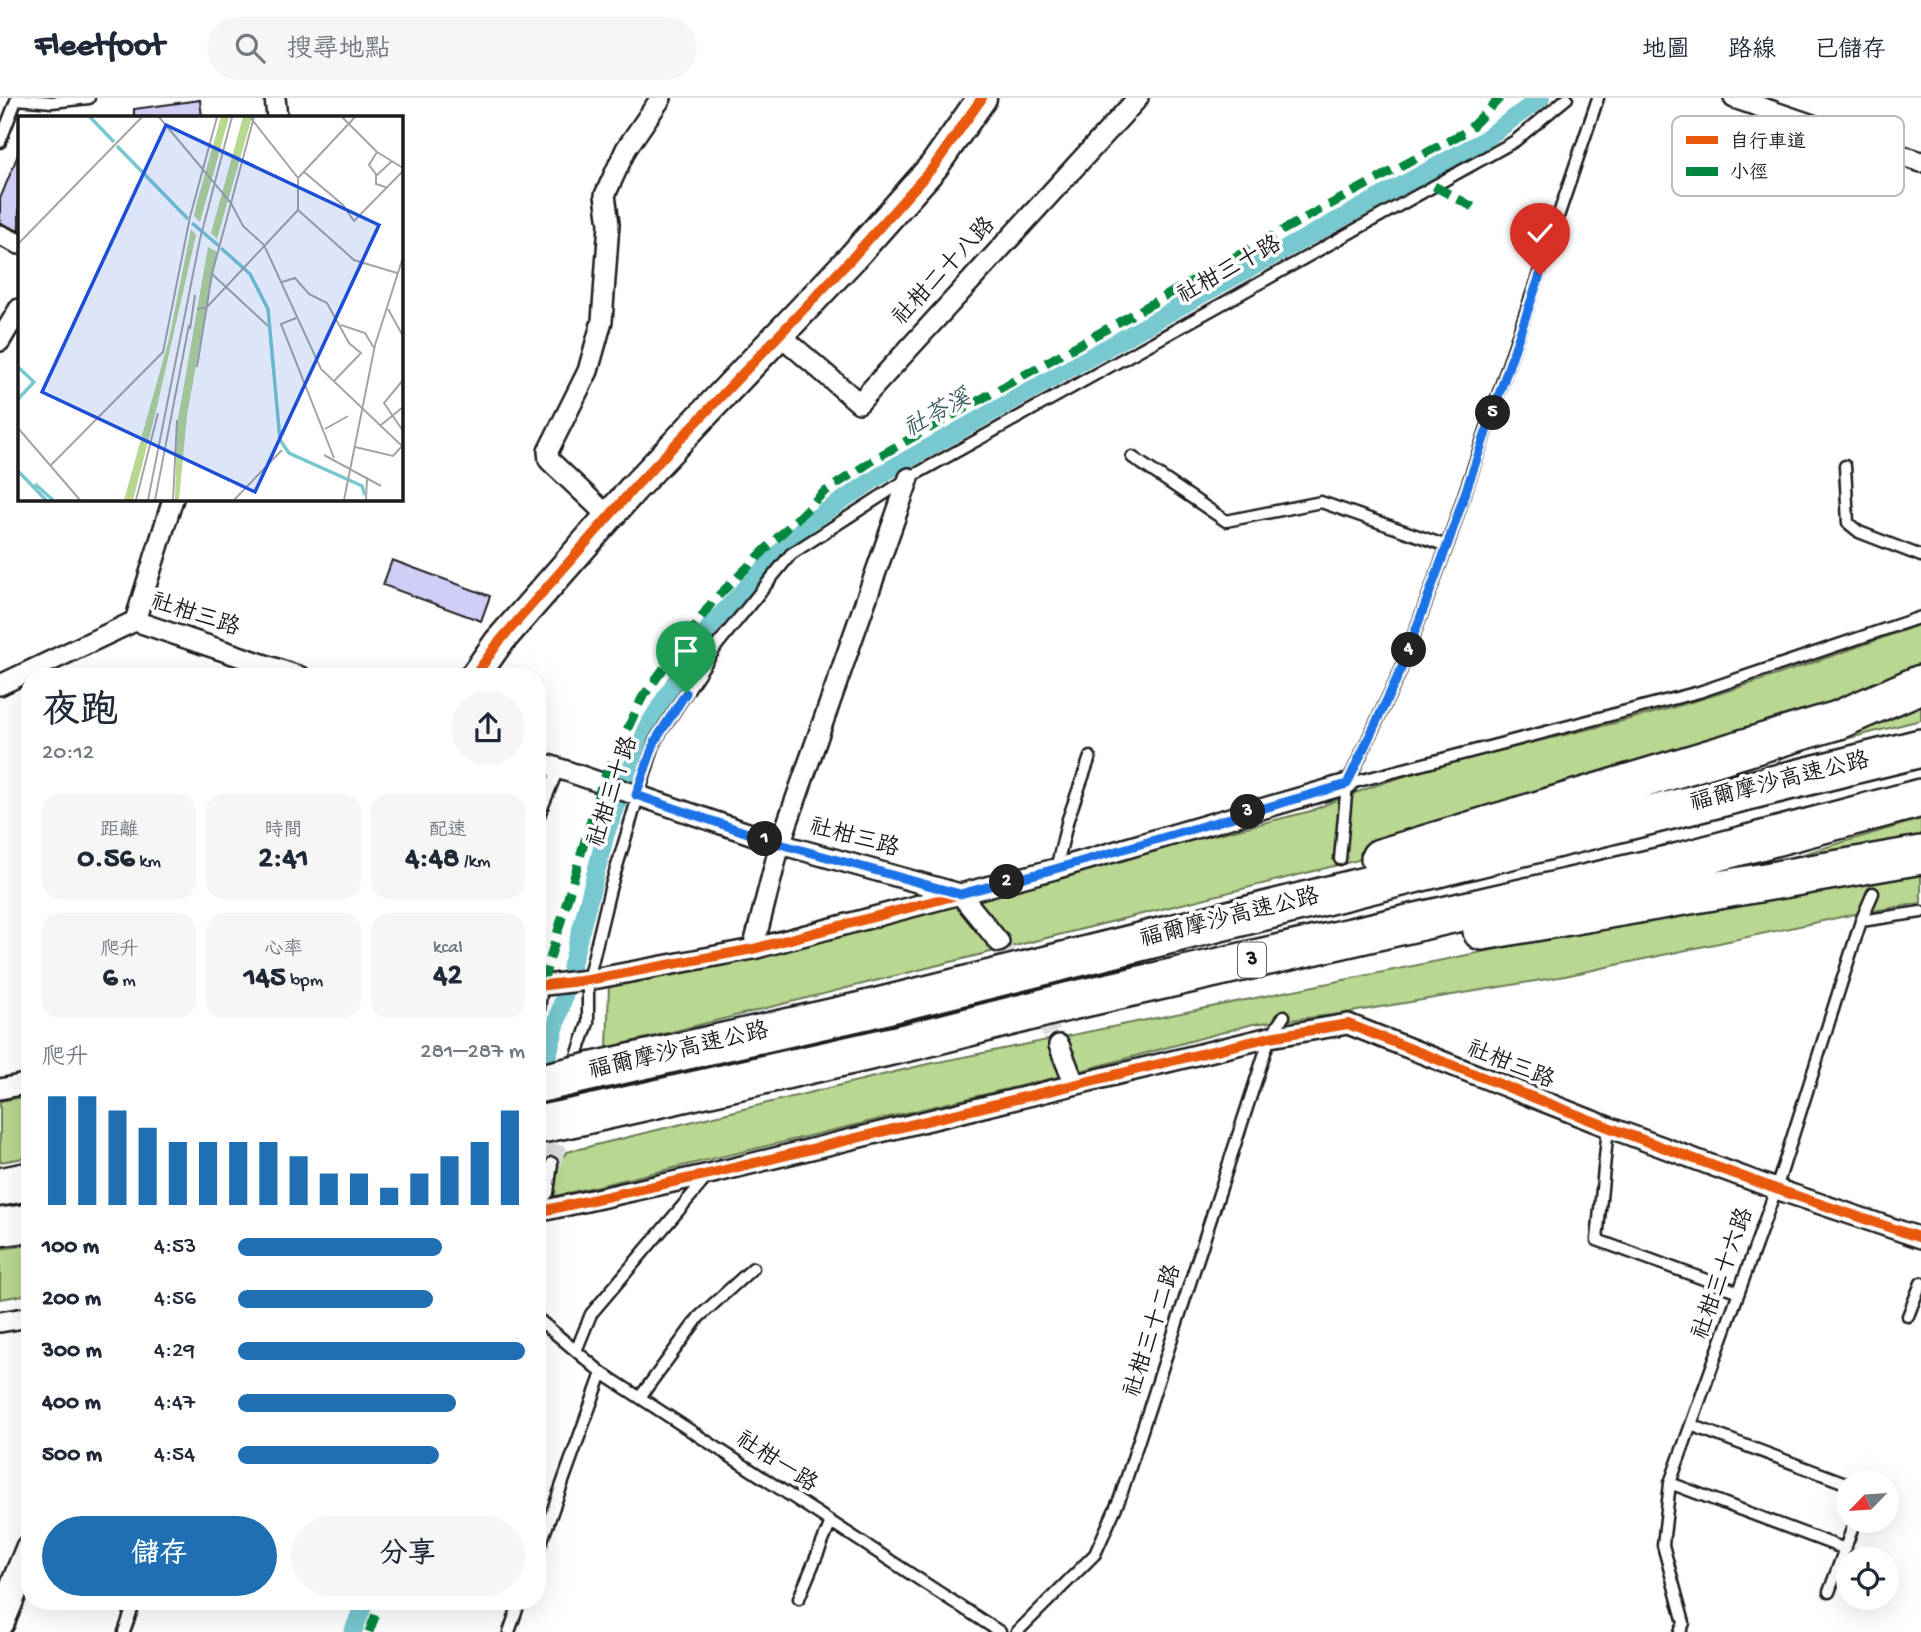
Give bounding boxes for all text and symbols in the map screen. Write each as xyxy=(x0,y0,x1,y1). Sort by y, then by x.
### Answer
search box xyxy=(207,17,697,80)
text: Fleetfoot xyxy=(35,29,165,67)
icon: search xyxy=(231,29,269,67)
text: 搜尋地點 xyxy=(287,36,391,67)
text: 地圖 xyxy=(1642,37,1690,66)
text: 路線 xyxy=(1728,37,1776,66)
text: 已儲存 xyxy=(1814,37,1886,66)
inset map xyxy=(18,116,402,500)
legend xyxy=(1672,116,1904,196)
text: 自行車道 xyxy=(1730,131,1806,155)
text: 小徑 xyxy=(1730,162,1768,186)
pin xyxy=(1510,203,1570,275)
street label: 社柑二十八路 xyxy=(887,212,1002,332)
icon: check xyxy=(1521,214,1559,252)
street label: 社柑三十路 xyxy=(1173,230,1287,311)
water label: 社苓溪 xyxy=(899,383,978,445)
pin: 5 xyxy=(1476,396,1510,430)
text: 5 xyxy=(1488,401,1498,424)
street label: 社柑三路 xyxy=(147,588,243,643)
pin xyxy=(656,621,716,693)
icon: arrive xyxy=(667,632,705,670)
pin: 4 xyxy=(1392,632,1426,668)
text: 4 xyxy=(1404,638,1413,661)
button: share xyxy=(451,691,525,765)
text: 夜跑 xyxy=(42,692,118,736)
street label: 社柑三十路 xyxy=(582,733,645,851)
text: 20:12 xyxy=(42,740,94,767)
street label: 福爾摩沙高速公路 xyxy=(1687,746,1873,818)
pin: 3 xyxy=(1230,794,1266,830)
text: 3 xyxy=(1243,800,1252,823)
street label: 社柑三路 xyxy=(806,813,902,864)
text: 距離 xyxy=(100,820,138,843)
text: 時間 xyxy=(264,820,303,843)
text: 配速 xyxy=(429,820,467,843)
pin: 1 xyxy=(748,822,782,856)
text: 1 xyxy=(761,827,768,850)
text: 0.56 xyxy=(77,843,135,878)
text: 2:41 xyxy=(258,843,309,878)
text: 4:48 xyxy=(405,843,459,878)
text: km xyxy=(135,851,161,874)
text: /km xyxy=(459,851,490,874)
pin: 2 xyxy=(990,864,1024,900)
text: 2 xyxy=(1002,870,1011,893)
street label: 福爾摩沙高速公路 xyxy=(1137,882,1323,954)
text: kcal xyxy=(433,937,463,960)
text: 爬升 xyxy=(100,939,138,962)
text: 心率 xyxy=(264,939,303,962)
road number: 3 xyxy=(1238,942,1266,978)
text: 42 xyxy=(433,960,462,995)
text: 6 xyxy=(103,962,118,997)
text: 145 xyxy=(244,962,286,997)
text: m xyxy=(118,970,136,993)
text: bpm xyxy=(286,970,323,993)
street label: 福爾摩沙高速公路 xyxy=(586,1016,772,1086)
street label: 社柑三路 xyxy=(1462,1035,1558,1096)
text: 281–287 m xyxy=(420,1039,525,1066)
text: 爬升 xyxy=(42,1045,88,1072)
street label: 社柑三十六路 xyxy=(1687,1204,1760,1343)
text: 100 m xyxy=(42,1234,99,1261)
text: 4:53 xyxy=(154,1234,196,1261)
street label: 社柑三十二路 xyxy=(1119,1261,1188,1401)
text: 200 m xyxy=(42,1286,101,1313)
text: 4:56 xyxy=(154,1286,196,1313)
text: 300 m xyxy=(42,1338,102,1365)
text: 4:29 xyxy=(154,1338,195,1365)
text: 400 m xyxy=(42,1390,101,1417)
text: 4:47 xyxy=(154,1390,195,1417)
street label: 社柑一路 xyxy=(730,1426,822,1499)
text: 500 m xyxy=(42,1442,102,1469)
text: 4:54 xyxy=(154,1442,195,1469)
north arrow xyxy=(1836,1470,1899,1533)
map controls xyxy=(1836,1470,1899,1610)
button: 儲存 xyxy=(42,1516,277,1596)
button: 分享 xyxy=(291,1516,525,1596)
button: locate xyxy=(1836,1547,1899,1610)

